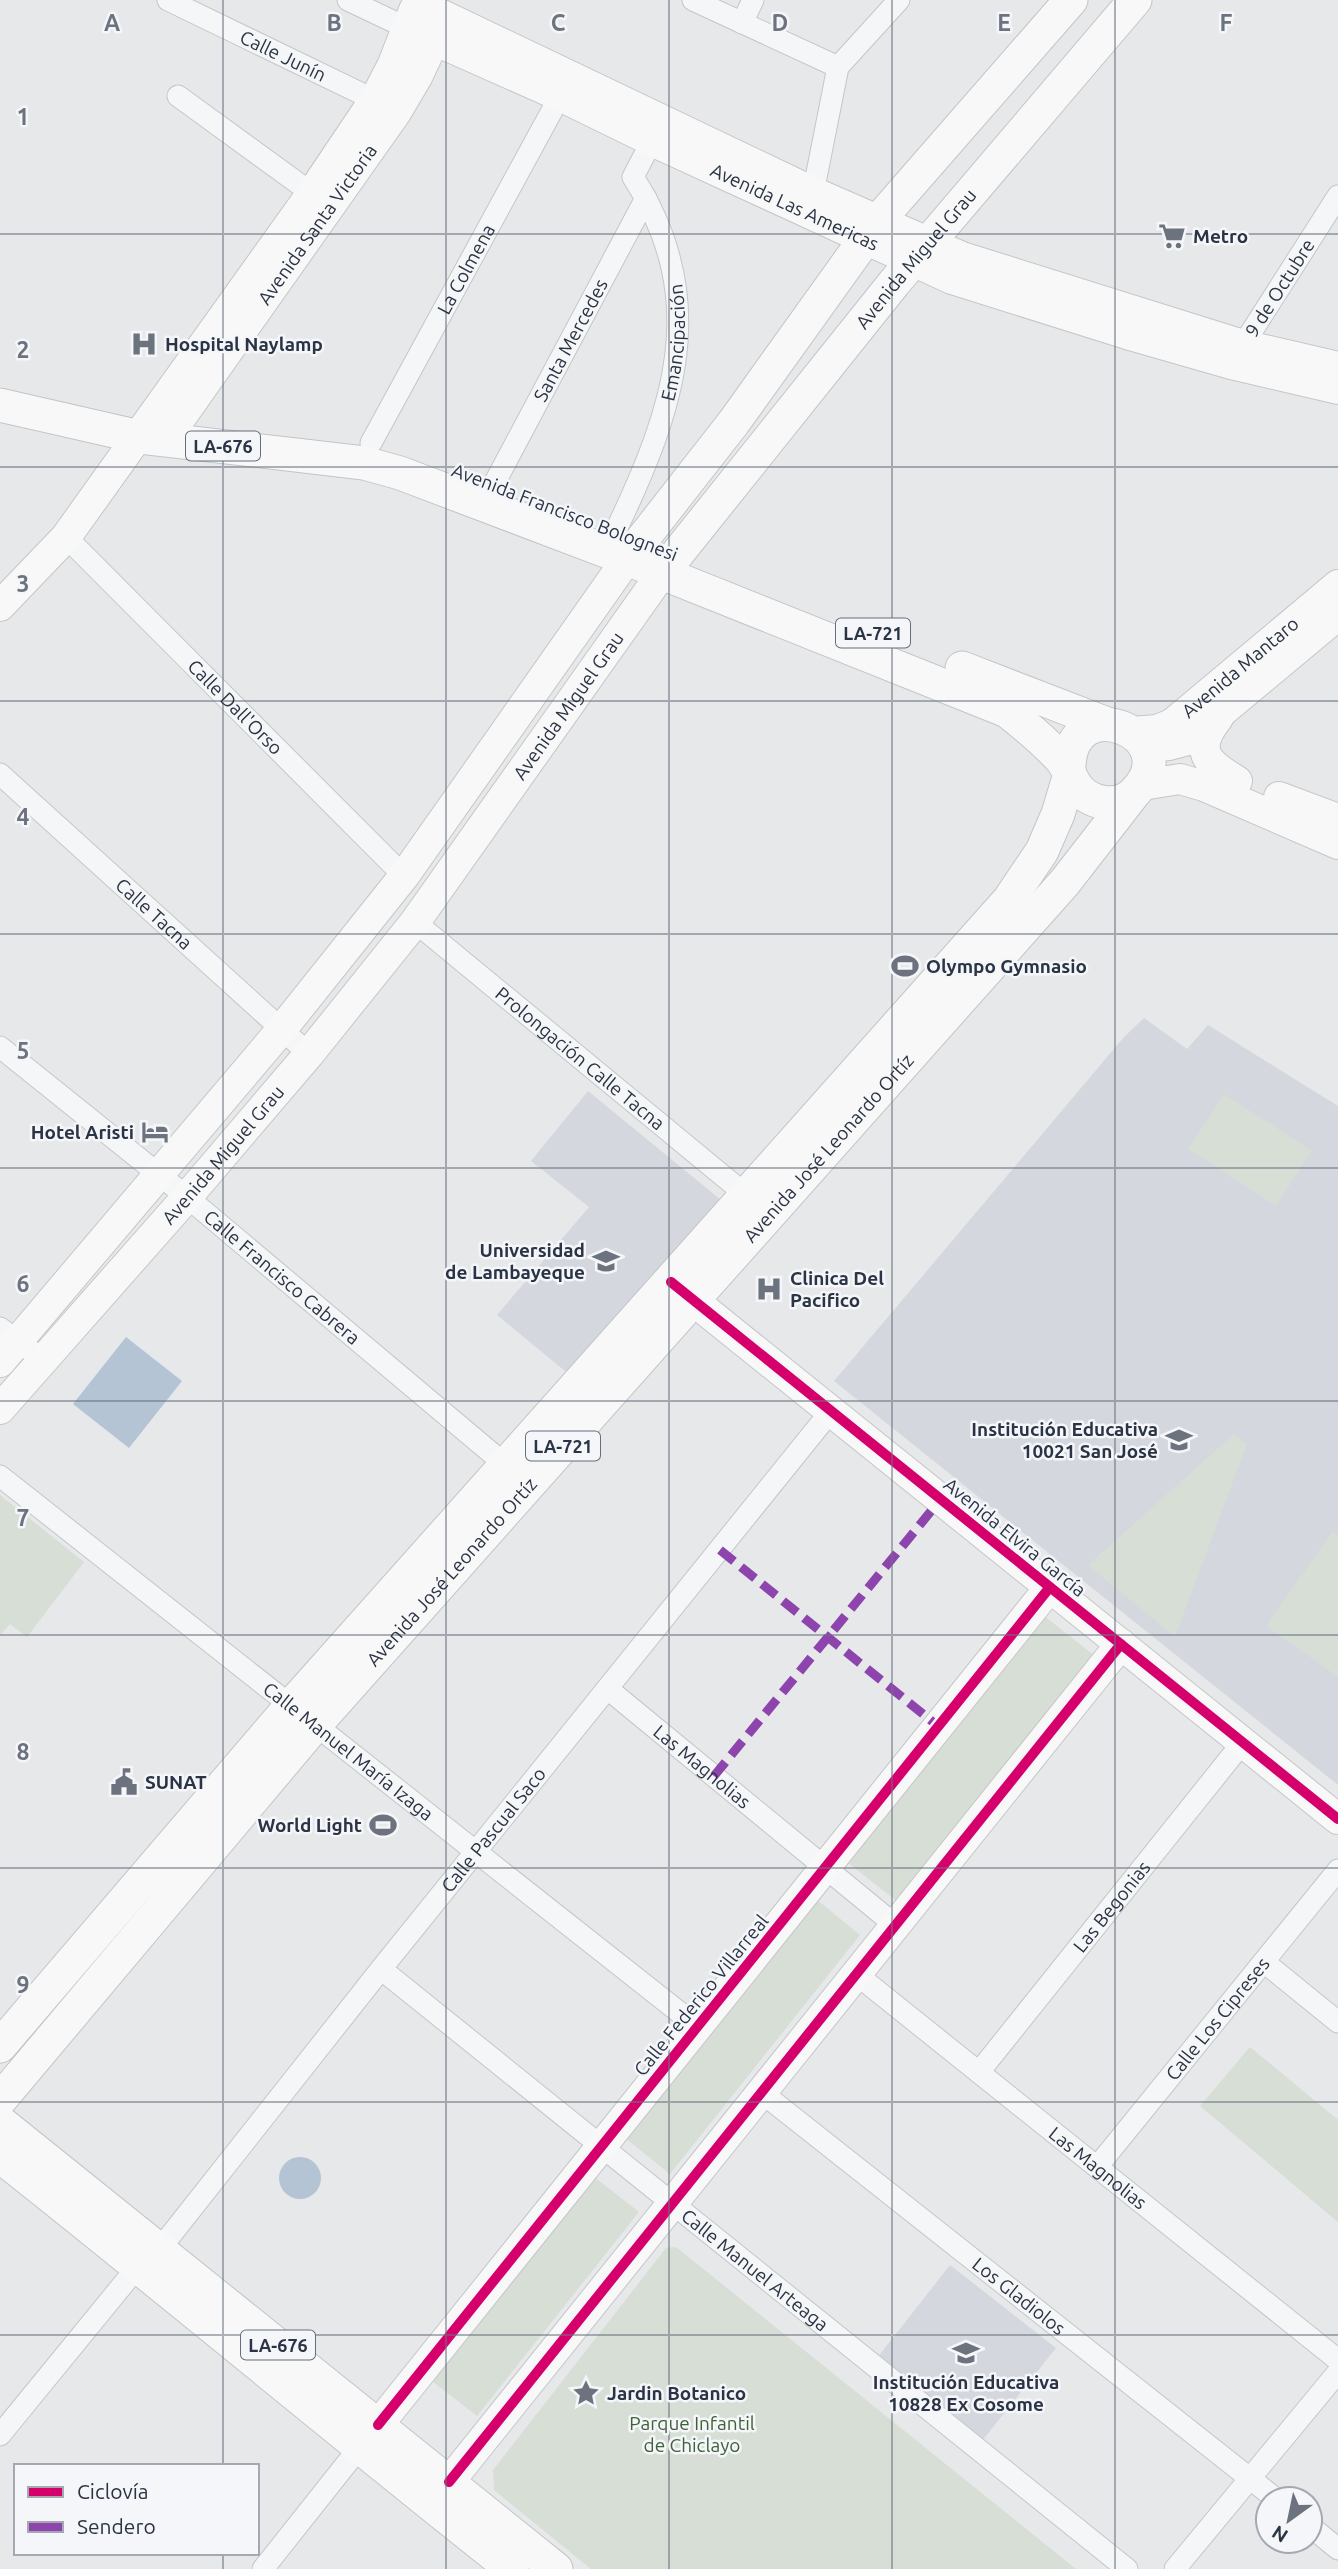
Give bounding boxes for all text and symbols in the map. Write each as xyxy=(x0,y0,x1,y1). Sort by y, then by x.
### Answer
text: A xyxy=(104,10,120,35)
text: B xyxy=(326,10,342,35)
text: C xyxy=(551,10,566,35)
text: D xyxy=(772,10,788,35)
text: E xyxy=(997,10,1011,35)
text: F xyxy=(1220,10,1233,35)
street label: Calle Junín xyxy=(237,26,330,86)
text: 1 xyxy=(17,104,29,129)
street label: Avenida Santa Victoria xyxy=(253,140,381,309)
street label: Avenida Las Americas xyxy=(707,159,882,255)
street label: Avenida Miguel Grau xyxy=(851,184,981,333)
street label: La Colmena xyxy=(432,220,499,318)
supermarket icon: Metro xyxy=(1157,221,1187,251)
place label: Metro xyxy=(1193,225,1248,247)
street label: 9 de Octubre xyxy=(1240,235,1319,341)
street label: Santa Mercedes xyxy=(529,275,612,405)
street label: Emancipación xyxy=(656,283,689,403)
hospital icon: Hospital Naylamp xyxy=(129,329,159,359)
place label: Hospital Naylamp xyxy=(165,333,323,355)
text: 2 xyxy=(17,337,29,362)
road number: LA-676 xyxy=(186,432,260,461)
street label: Avenida Francisco Bolognesi xyxy=(449,459,681,565)
text: 3 xyxy=(17,571,29,596)
street label: Avenida Mantaro xyxy=(1177,612,1303,722)
road number: LA-721 xyxy=(836,618,910,648)
street label: Avenida Miguel Grau xyxy=(508,628,628,784)
street label: Calle Dall'Orso xyxy=(183,655,287,759)
text: 4 xyxy=(17,804,30,829)
street label: Calle Tacna xyxy=(111,873,197,954)
sports icon: Olympo Gymnasio xyxy=(890,951,920,981)
place label: Olympo Gymnasio xyxy=(926,955,1087,977)
street label: Prolongación Calle Tacna xyxy=(491,982,669,1134)
text: 5 xyxy=(17,1038,29,1063)
street label: Avenida José Leonardo Ortíz xyxy=(739,1049,918,1247)
street label: Avenida Miguel Grau xyxy=(157,1081,288,1229)
hotel icon: Hotel Aristi xyxy=(140,1117,170,1147)
place label: Hotel Aristi xyxy=(31,1121,134,1143)
street label: Calle Francisco Cabrera xyxy=(200,1205,365,1349)
place label: Universidad de Lambayeque xyxy=(445,1239,585,1283)
school or university icon: Universidad de Lambayeque xyxy=(591,1246,621,1276)
place label: Clinica Del Pacifico xyxy=(790,1267,884,1311)
text: 6 xyxy=(17,1271,30,1296)
hospital icon: Clinica Del Pacifico xyxy=(754,1274,784,1304)
place label: Institución Educativa 10021 San José xyxy=(971,1418,1158,1462)
school or university icon: Institución Educativa 10021 San José xyxy=(1164,1425,1194,1455)
road number: LA-721 xyxy=(526,1432,600,1461)
street label: Avenida José Leonardo Ortíz xyxy=(362,1473,541,1670)
street label: Avenida Elvira García xyxy=(940,1473,1090,1601)
text: 7 xyxy=(17,1505,29,1530)
street label: Calle Manuel María Izaga xyxy=(259,1677,438,1825)
street label: Las Magnolias xyxy=(649,1720,755,1813)
text: 8 xyxy=(17,1739,29,1764)
street label: Calle Pascual Saco xyxy=(436,1763,550,1897)
public building icon: SUNAT xyxy=(109,1767,139,1797)
place label: SUNAT xyxy=(145,1771,207,1793)
sports icon: World Light xyxy=(368,1810,398,1840)
place label: World Light xyxy=(258,1814,362,1836)
street label: Las Begonias xyxy=(1068,1857,1154,1956)
street label: Calle Federico Villarreal xyxy=(629,1910,773,2080)
street label: Calle Los Cipreses xyxy=(1161,1953,1274,2085)
text: 9 xyxy=(17,1972,29,1997)
street label: Las Magnolias xyxy=(1045,2122,1151,2214)
street label: Calle Manuel Arteaga xyxy=(677,2204,833,2335)
street label: Los Gladiolos xyxy=(968,2253,1070,2339)
road number: LA-676 xyxy=(241,2330,315,2360)
school or university icon: Institución Educativa 10828 Ex Cosome xyxy=(951,2338,981,2368)
place label: Institución Educativa 10828 Ex Cosome xyxy=(873,2371,1059,2415)
place icon: Jardin Botanico xyxy=(571,2378,601,2408)
place label: Jardin Botanico xyxy=(607,2382,746,2404)
park label: Parque Infantil de Chiclayo xyxy=(629,2412,755,2456)
legend xyxy=(14,2464,259,2555)
text: Ciclovía xyxy=(77,2479,149,2503)
north arrow xyxy=(1254,2485,1324,2555)
text: Sendero xyxy=(77,2514,156,2538)
text: N xyxy=(1268,2521,1292,2547)

